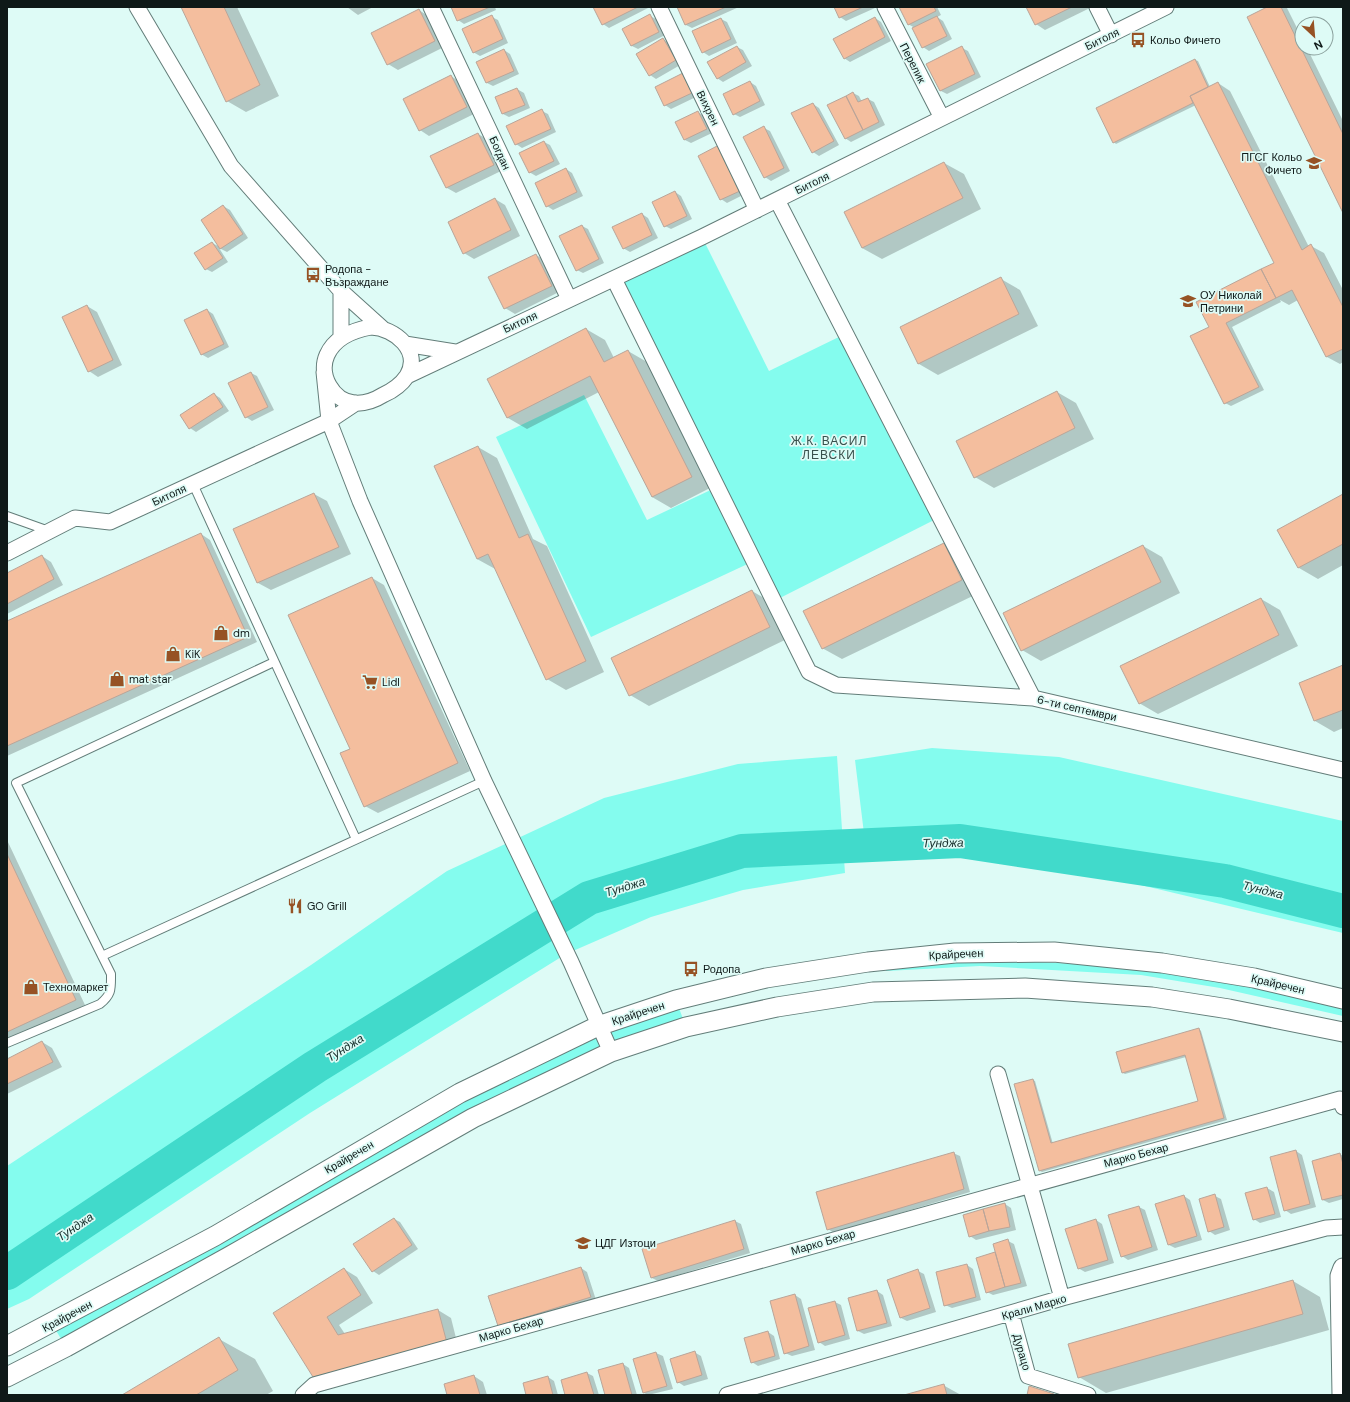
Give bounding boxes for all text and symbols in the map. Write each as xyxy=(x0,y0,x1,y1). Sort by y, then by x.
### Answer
north arrow xyxy=(1294,16,1334,56)
street label: Битоля xyxy=(1083,25,1122,53)
bus stop icon: Кольо Фичето xyxy=(1129,31,1147,49)
place label: Кольо Фичето xyxy=(1150,33,1221,47)
text: N xyxy=(1312,37,1325,53)
street label: Перелик xyxy=(897,41,929,86)
street label: Вихрен xyxy=(694,88,722,128)
street label: Богдан xyxy=(486,134,514,172)
place label: ПГСГ Кольо Фичето xyxy=(1241,150,1302,177)
school or university icon: ПГСГ Кольо Фичето xyxy=(1305,154,1323,172)
street label: Битоля xyxy=(793,169,832,197)
place label: Родопа - Възраждане xyxy=(325,262,389,289)
bus stop icon: Родопа - Възраждане xyxy=(304,266,322,284)
place label: ОУ Николай Петрини xyxy=(1200,288,1262,315)
school or university icon: ОУ Николай Петрини xyxy=(1179,292,1197,310)
street label: Битоля xyxy=(500,308,540,336)
district label: Ж.К. ВАСИЛ ЛЕВСКИ xyxy=(791,433,867,463)
street label: Битоля xyxy=(149,481,189,509)
shop icon: dm xyxy=(212,624,230,642)
place label: dm xyxy=(233,626,250,640)
shop icon: KiK xyxy=(164,645,182,663)
place label: KiK xyxy=(185,647,201,661)
shop icon: mat star xyxy=(108,670,126,688)
place label: mat star xyxy=(129,672,172,686)
supermarket icon: Lidl xyxy=(361,673,379,691)
place label: Lidl xyxy=(382,675,400,689)
street label: 6-ти септември xyxy=(1036,692,1118,724)
water label: Тунджа xyxy=(922,835,964,851)
water label: Тунджа xyxy=(603,873,647,901)
water label: Тунджа xyxy=(1241,877,1285,903)
restaurant icon: GO Grill xyxy=(286,897,304,915)
place label: GO Grill xyxy=(307,899,347,913)
street label: Крайречен xyxy=(928,946,984,962)
bus stop icon: Родопа xyxy=(682,960,700,978)
place label: Родопа xyxy=(703,962,741,976)
street label: Крайречен xyxy=(1250,971,1306,997)
shop icon: Техномаркет xyxy=(22,978,40,996)
place label: Техномаркет xyxy=(43,980,108,994)
street label: Крайречен xyxy=(610,998,666,1028)
water label: Тунджа xyxy=(323,1030,367,1066)
street label: Крайречен xyxy=(322,1137,376,1177)
street label: Марко Бехар xyxy=(1102,1140,1170,1170)
water label: Тунджа xyxy=(53,1209,97,1245)
street label: Марко Бехар xyxy=(789,1226,857,1258)
school or university icon: ЦДГ Изтоци xyxy=(574,1234,592,1252)
place label: ЦДГ Изтоци xyxy=(595,1236,656,1250)
street label: Крали Марко xyxy=(1000,1291,1068,1323)
street label: Крайречен xyxy=(40,1297,94,1335)
street label: Марко Бехар xyxy=(477,1313,545,1345)
street label: Дурацо xyxy=(1010,1332,1034,1372)

